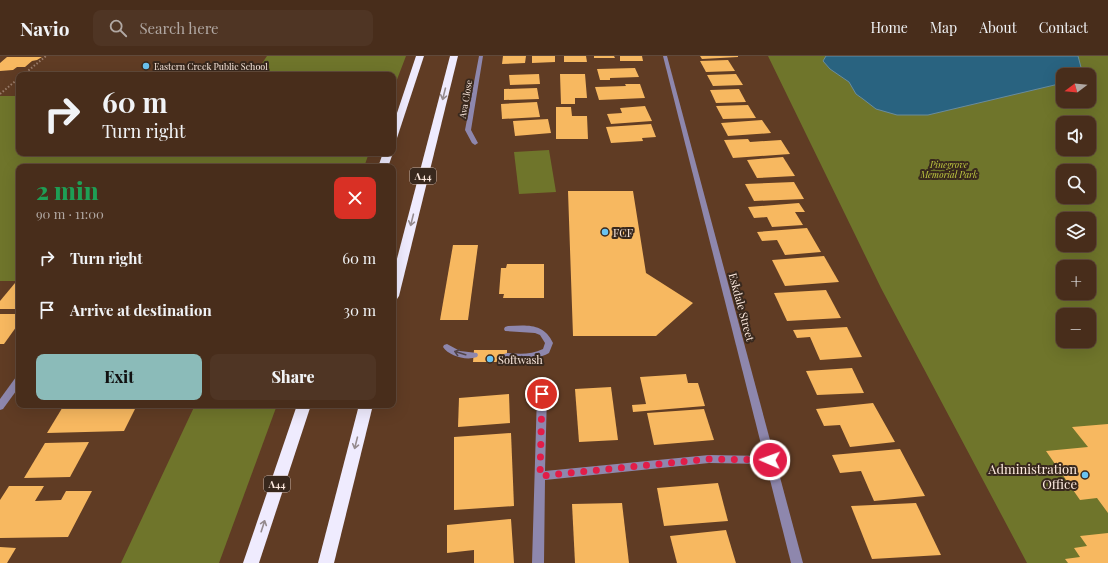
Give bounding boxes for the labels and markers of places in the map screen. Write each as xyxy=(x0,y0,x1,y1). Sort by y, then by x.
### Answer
place label: Eastern Creek Public School xyxy=(154,60,268,72)
marker: Eastern Creek Public School xyxy=(141,61,151,71)
place label: FCF xyxy=(613,225,633,240)
marker: FCF xyxy=(600,227,610,237)
place label: Softwash xyxy=(498,352,543,367)
marker: Softwash xyxy=(485,354,495,364)
pin xyxy=(525,377,559,411)
place label: Administration Office xyxy=(987,460,1077,492)
marker: Administration Office xyxy=(1080,470,1090,480)

